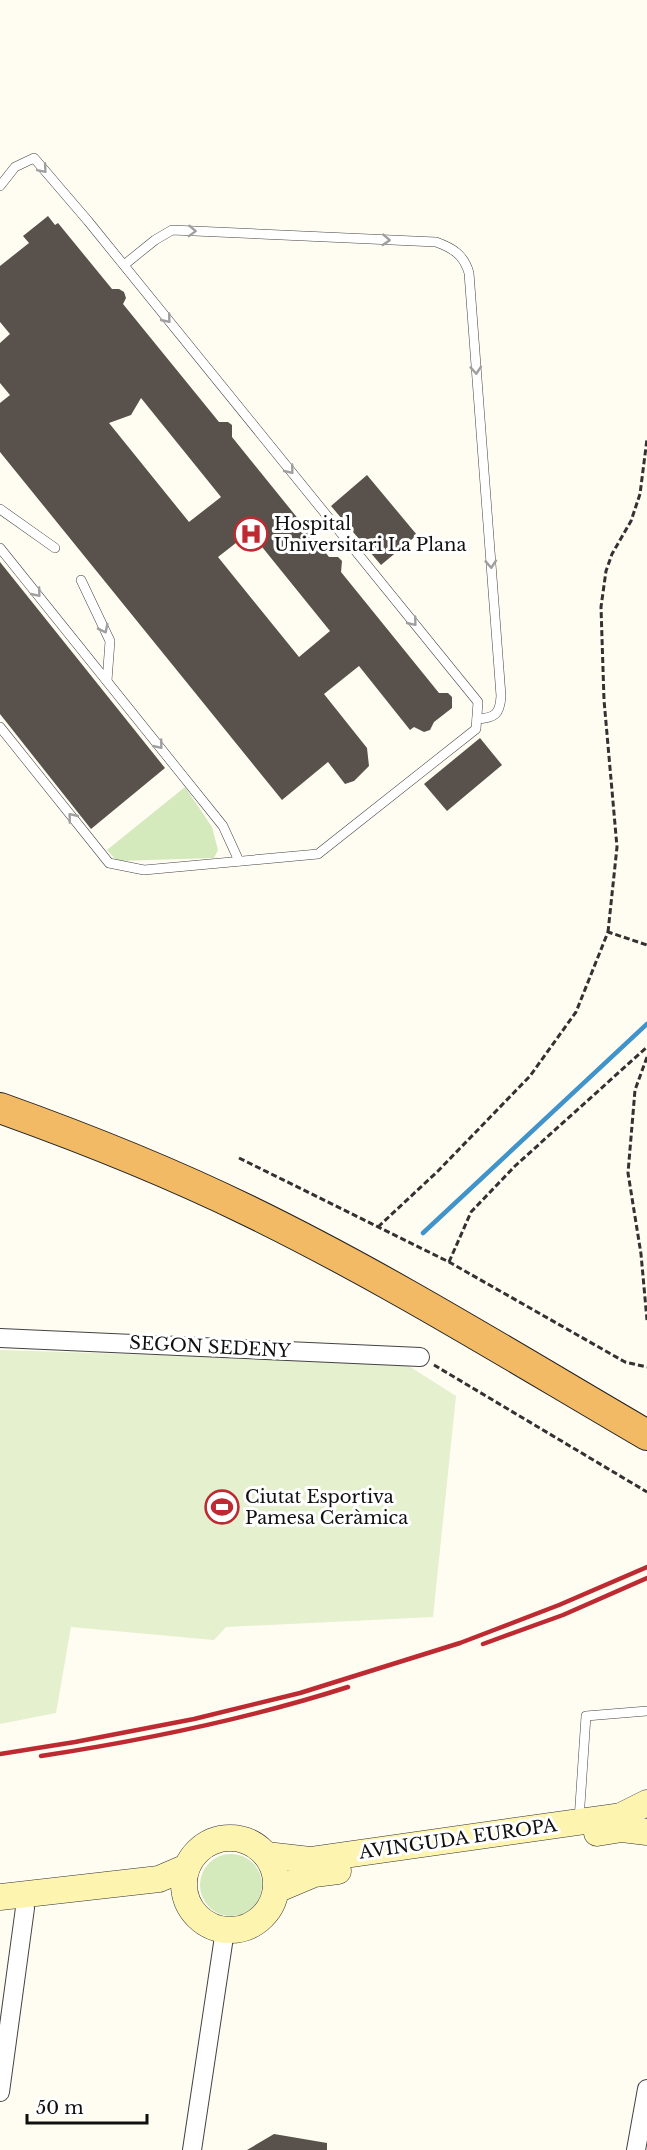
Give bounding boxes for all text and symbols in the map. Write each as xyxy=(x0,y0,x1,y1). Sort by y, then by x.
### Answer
one-way arrow xyxy=(36,162,47,173)
one-way arrow xyxy=(187,224,196,237)
one-way arrow xyxy=(382,233,391,246)
one-way arrow xyxy=(160,312,171,323)
one-way arrow xyxy=(470,365,483,374)
one-way arrow xyxy=(283,463,294,474)
place label: Hospital Universitari La Plana xyxy=(274,513,466,556)
hospital icon: Hospital Universitari La Plana xyxy=(233,516,269,552)
one-way arrow xyxy=(485,560,498,569)
one-way arrow xyxy=(29,587,40,598)
one-way arrow xyxy=(405,615,416,626)
one-way arrow xyxy=(97,622,109,633)
one-way arrow xyxy=(151,739,162,750)
one-way arrow xyxy=(69,813,80,824)
street label: SEGON SEDENY xyxy=(129,1332,292,1362)
place label: Ciutat Esportiva Pamesa Ceràmica xyxy=(245,1486,408,1529)
sports icon: Ciutat Esportiva Pamesa Ceràmica xyxy=(204,1489,240,1525)
street label: AVINGUDA EUROPA xyxy=(357,1814,559,1864)
scale bar xyxy=(27,2087,147,2125)
text: 50 m xyxy=(36,2097,84,2119)

